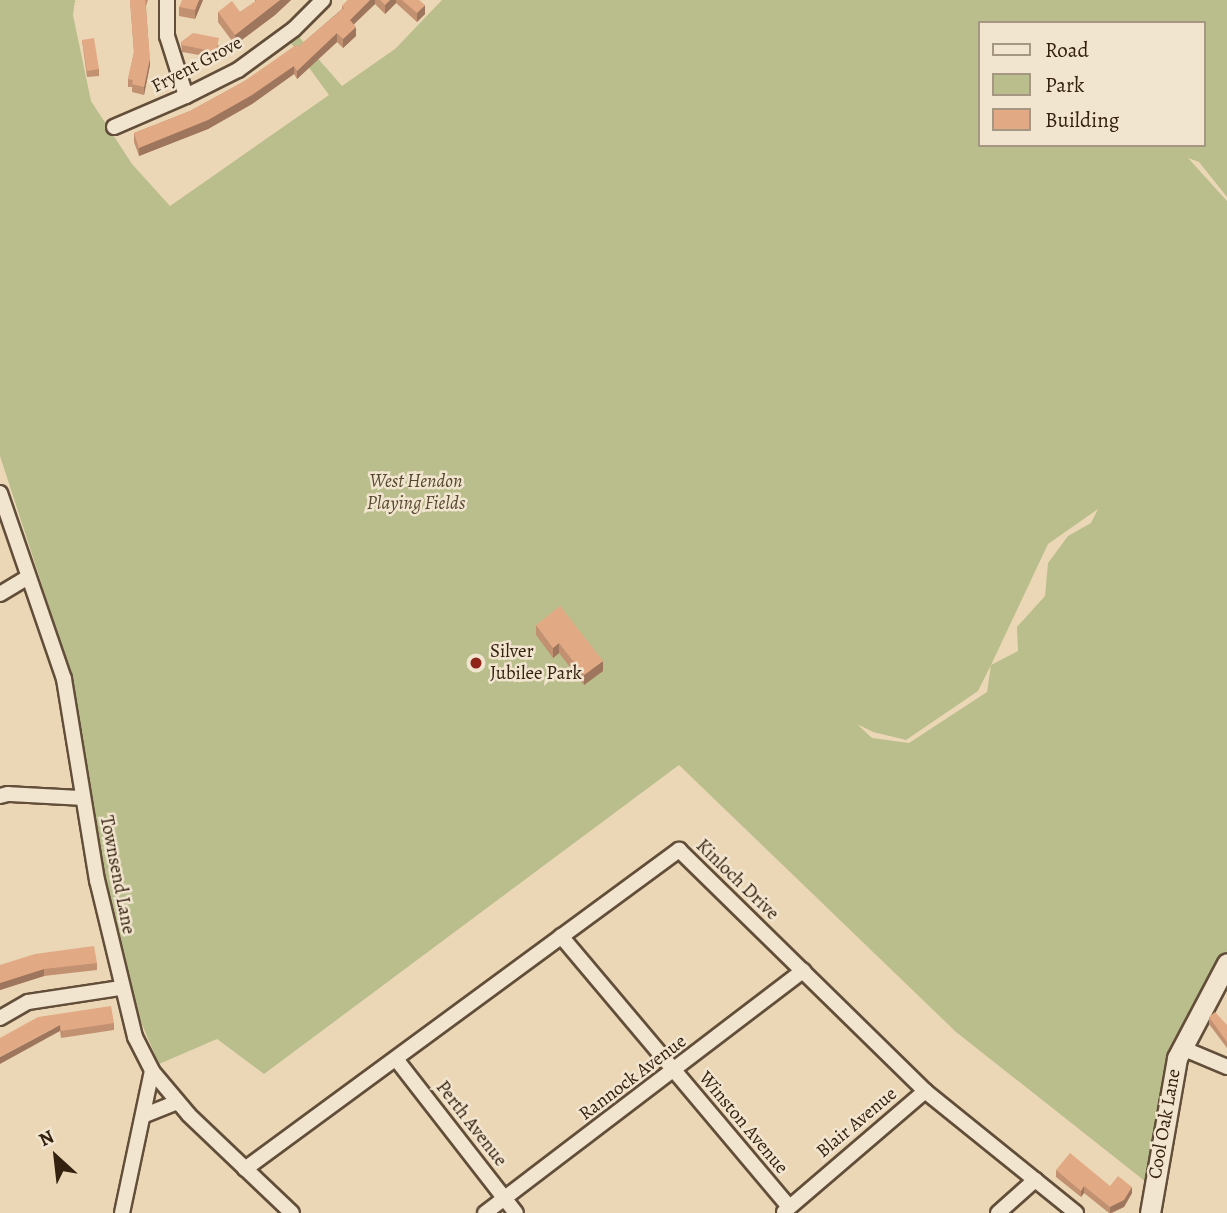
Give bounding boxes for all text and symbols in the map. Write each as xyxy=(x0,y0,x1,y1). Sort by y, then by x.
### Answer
legend xyxy=(978,21,1206,147)
street label: Fryent Grove xyxy=(148,32,246,98)
text: Road xyxy=(1045,36,1089,64)
text: Park xyxy=(1045,71,1084,99)
text: Building xyxy=(1045,106,1119,134)
park label: West Hendon Playing Fields xyxy=(367,471,465,515)
place label: Silver Jubilee Park xyxy=(490,641,582,685)
marker: Silver Jubilee Park xyxy=(468,655,484,671)
street label: Townsend Lane xyxy=(94,814,140,936)
street label: Kinloch Drive xyxy=(691,835,783,925)
street label: Rannock Avenue xyxy=(575,1030,691,1126)
street label: Winston Avenue xyxy=(694,1067,792,1179)
street label: Cool Oak Lane xyxy=(1144,1067,1186,1181)
street label: Perth Avenue xyxy=(431,1077,511,1171)
street label: Blair Avenue xyxy=(812,1083,902,1163)
north arrow xyxy=(21,1122,91,1192)
text: N xyxy=(34,1124,59,1153)

